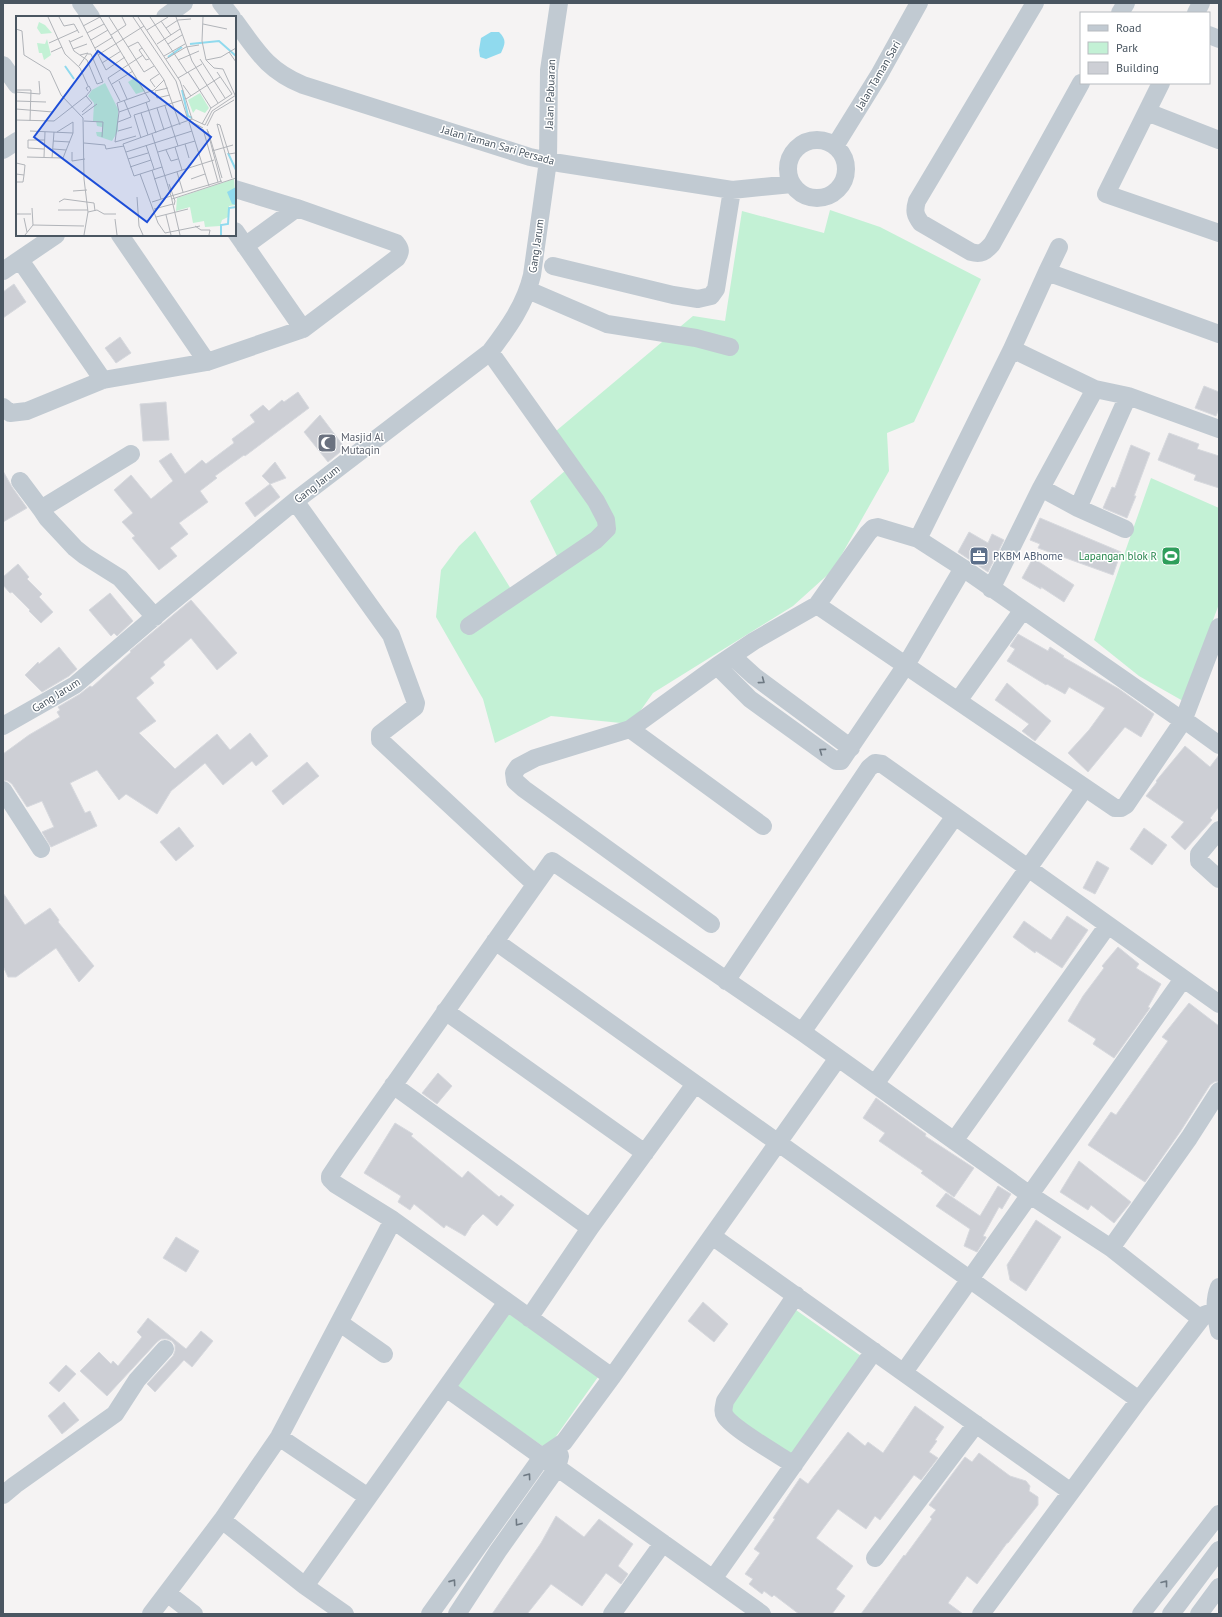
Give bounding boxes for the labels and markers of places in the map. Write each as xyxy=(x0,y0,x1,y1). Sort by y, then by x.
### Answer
place label: Masjid Al Mutaqin xyxy=(341,430,385,457)
mosque icon: Masjid Al Mutaqin xyxy=(316,432,338,454)
office icon: PKBM ABhome xyxy=(968,545,990,567)
sports icon: Lapangan blok R xyxy=(1160,545,1182,567)
place label: PKBM ABhome xyxy=(993,549,1063,563)
place label: Lapangan blok R xyxy=(1079,549,1157,563)

